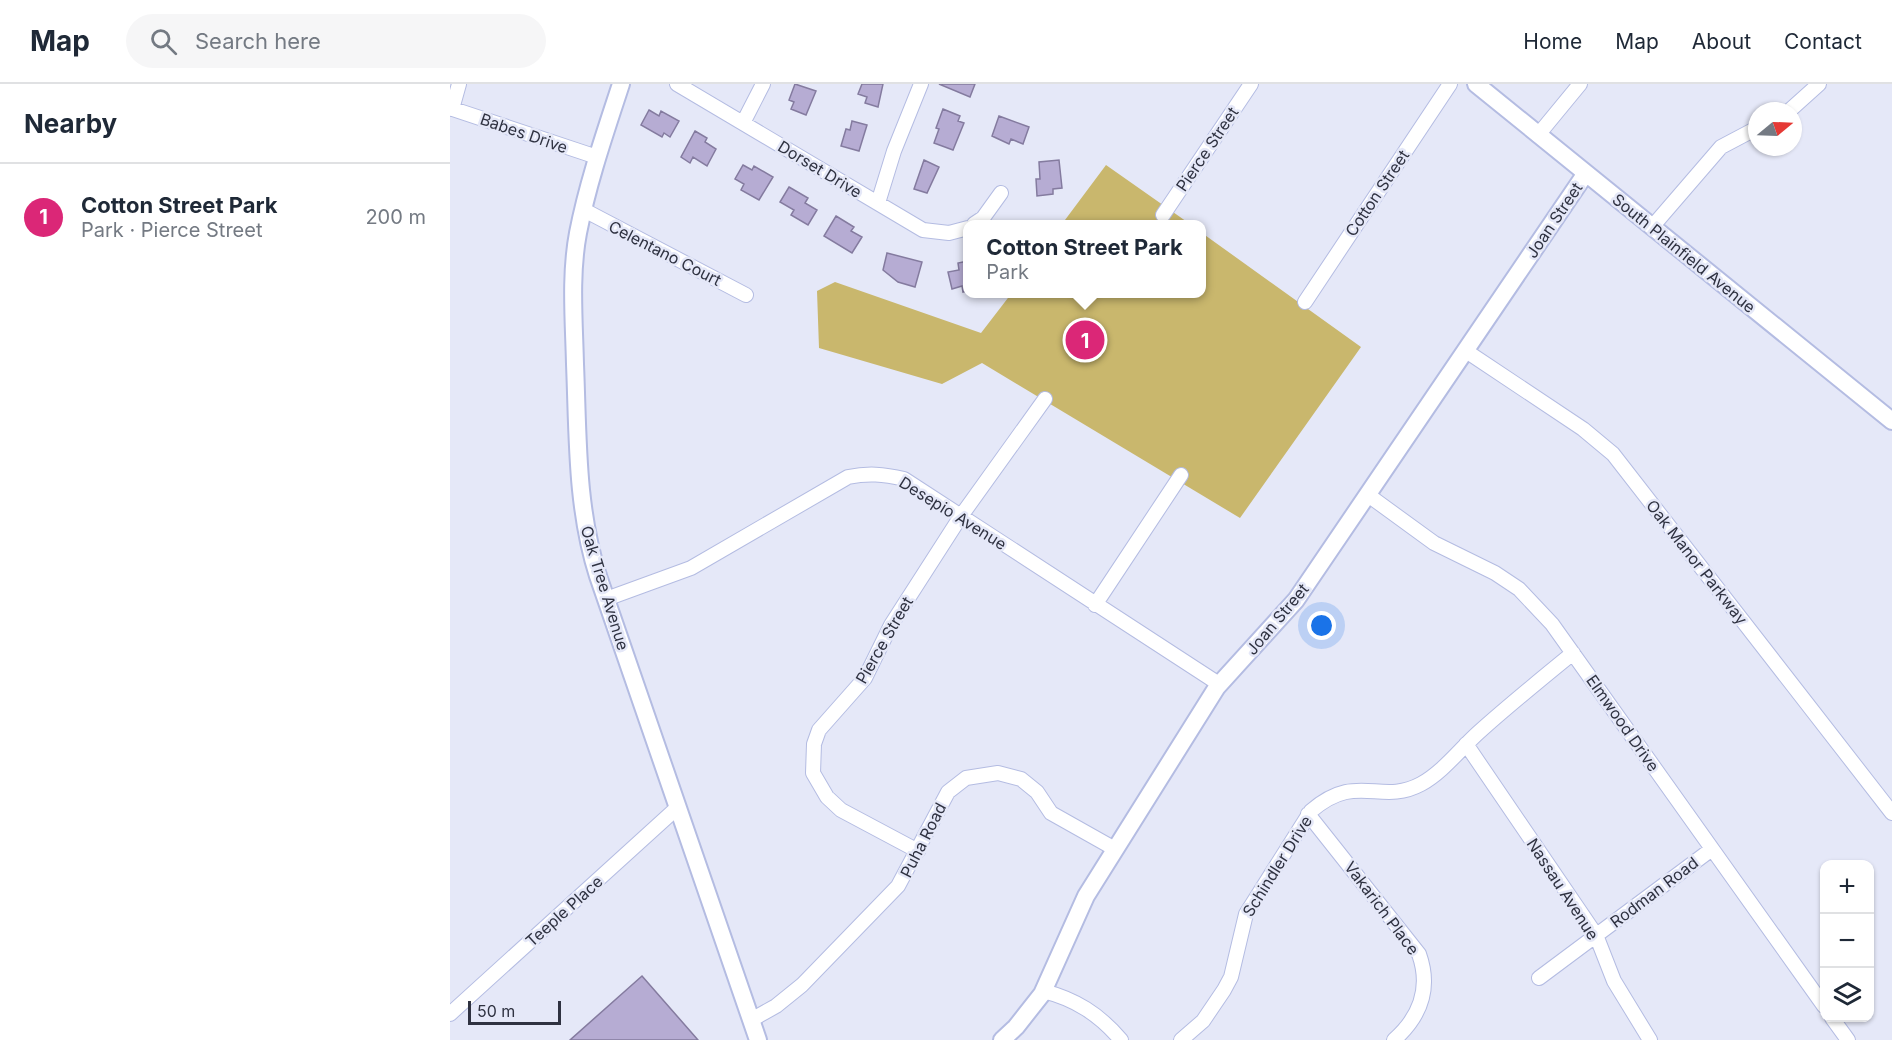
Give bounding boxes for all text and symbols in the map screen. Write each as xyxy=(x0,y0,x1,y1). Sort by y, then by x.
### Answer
search box xyxy=(126,14,546,68)
text: Map xyxy=(30,24,90,58)
icon: search xyxy=(147,25,180,58)
text: Search here xyxy=(195,28,321,54)
text: Home xyxy=(1523,29,1582,54)
text: Map xyxy=(1615,29,1659,54)
text: About xyxy=(1692,29,1751,54)
text: Contact xyxy=(1784,29,1862,54)
north arrow xyxy=(1748,102,1802,156)
street label: Pierce Street xyxy=(1172,103,1242,195)
text: Nearby xyxy=(24,108,117,139)
street label: Babes Drive xyxy=(478,109,570,157)
street label: Dorset Drive xyxy=(774,136,866,202)
street label: Cotton Street xyxy=(1341,146,1413,240)
street label: Joan Street xyxy=(1521,178,1587,262)
street label: South Plainfield Avenue xyxy=(1608,189,1760,317)
text: Cotton Street Park xyxy=(81,192,277,218)
text: 1 xyxy=(39,205,48,229)
text: 200 m xyxy=(365,205,426,229)
street label: Celentano Court xyxy=(605,216,725,290)
text: Park · Pierce Street xyxy=(81,218,262,242)
popup xyxy=(963,220,1206,298)
text: Cotton Street Park xyxy=(986,234,1183,260)
text: Park xyxy=(986,260,1029,284)
pin: 1 xyxy=(1066,318,1104,362)
street label: Desepio Avenue xyxy=(896,472,1010,554)
street label: Oak Manor Parkway xyxy=(1642,496,1752,628)
street label: Oak Tree Avenue xyxy=(577,523,633,653)
street label: Joan Street xyxy=(1241,579,1313,659)
street label: Pierce Street xyxy=(851,593,917,687)
your location xyxy=(1307,611,1336,640)
street label: Elmwood Drive xyxy=(1582,671,1664,775)
street label: Puha Road xyxy=(896,799,950,881)
street label: Schindler Drive xyxy=(1238,812,1316,920)
street label: Nassau Avenue xyxy=(1523,834,1603,944)
street label: Rodman Road xyxy=(1606,852,1702,932)
street label: Vakarich Place xyxy=(1340,857,1424,959)
map controls xyxy=(1820,860,1874,1022)
button: + xyxy=(1820,860,1874,914)
street label: Teeple Place xyxy=(521,871,607,951)
button: − xyxy=(1820,914,1874,968)
button: layers xyxy=(1820,968,1874,1022)
scale bar xyxy=(468,998,561,1026)
text: 50 m xyxy=(477,1001,515,1021)

